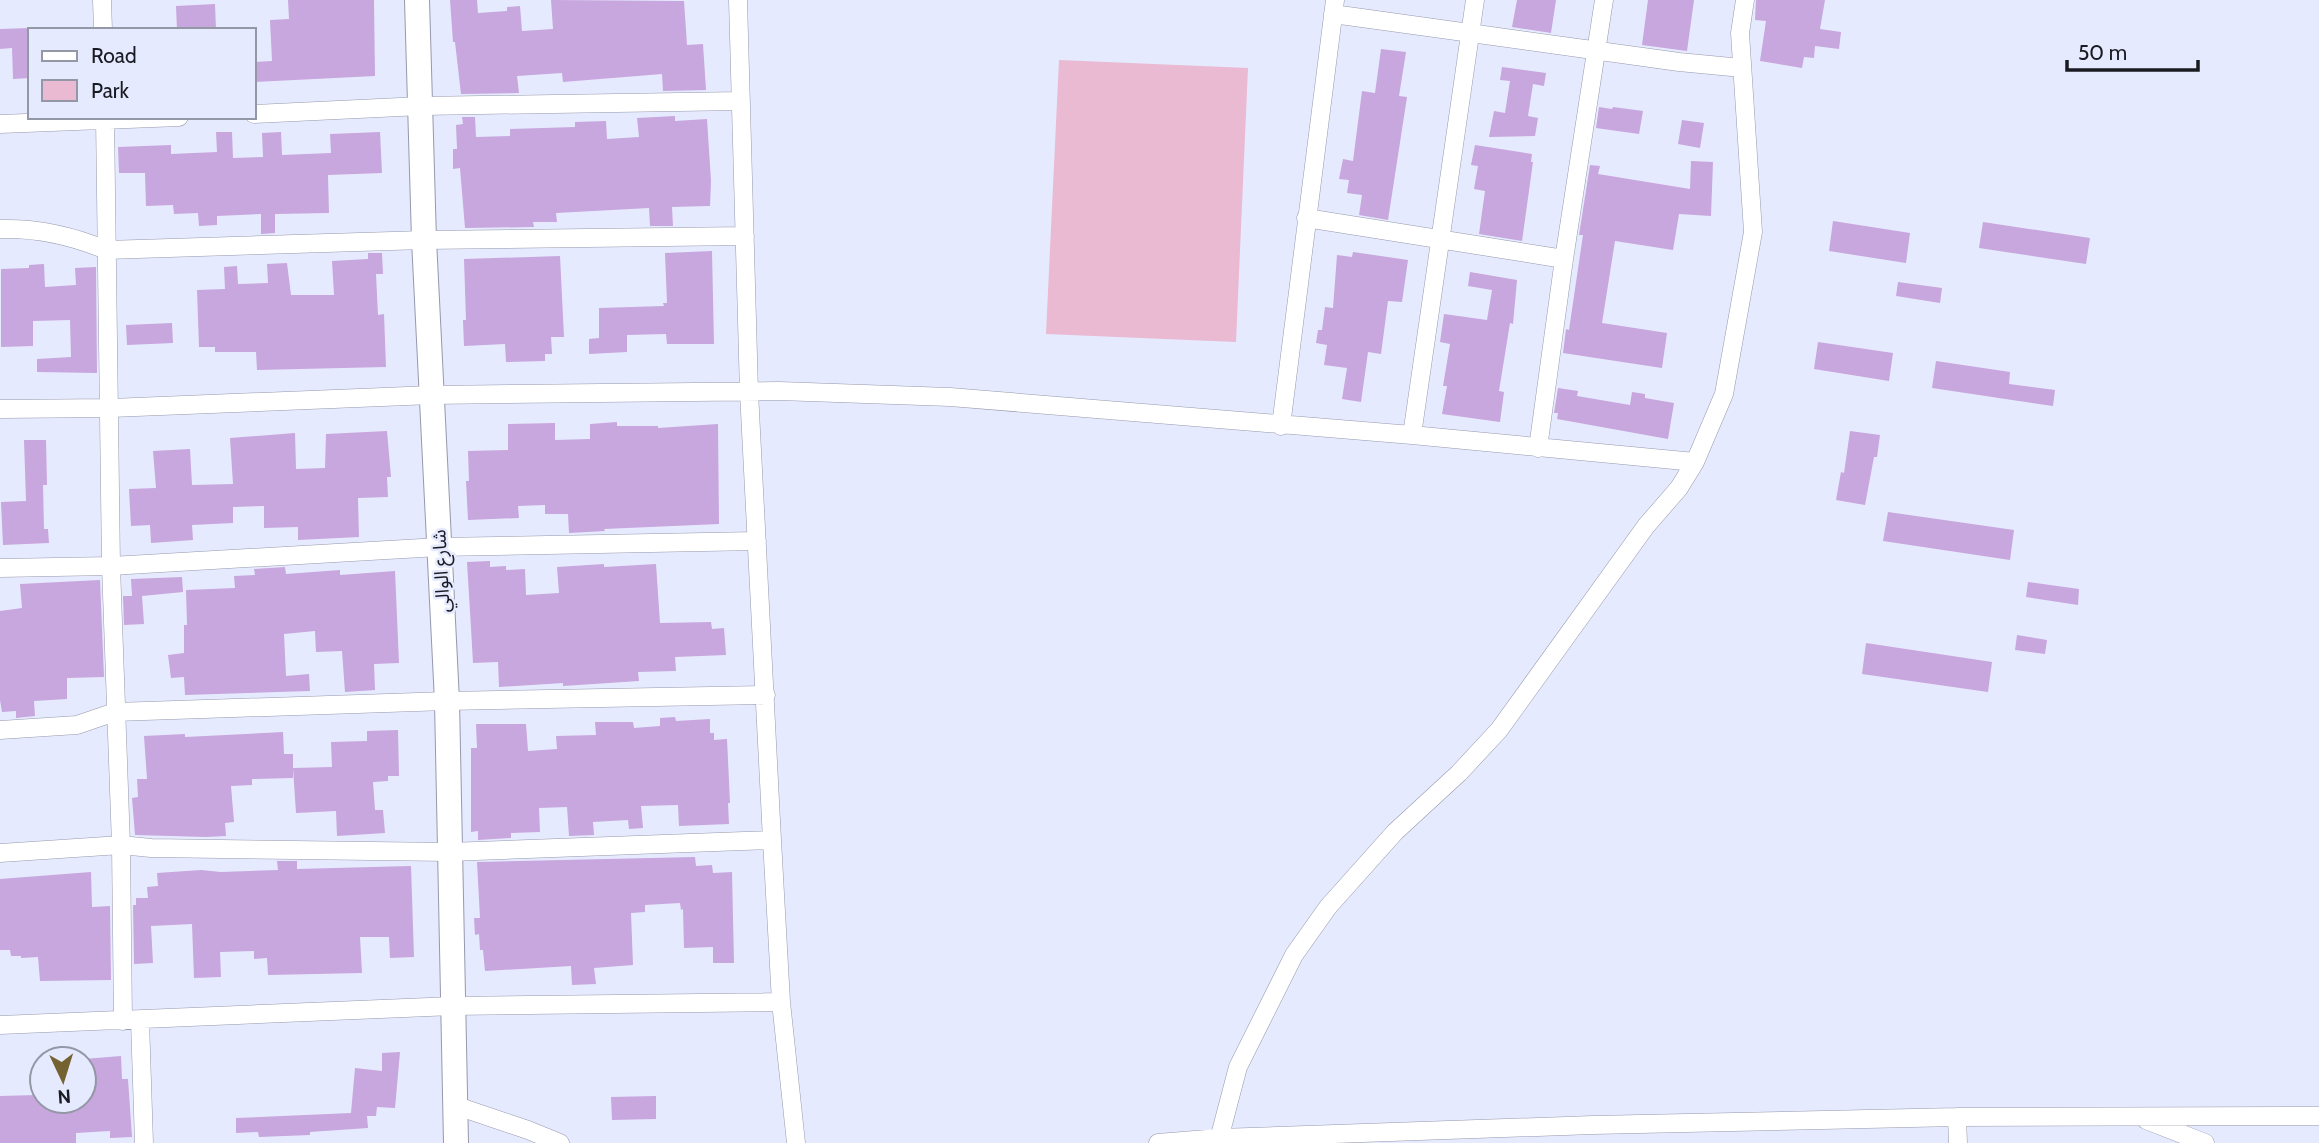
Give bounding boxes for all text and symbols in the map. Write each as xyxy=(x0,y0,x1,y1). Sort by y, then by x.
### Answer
legend xyxy=(28,28,256,119)
scale bar xyxy=(2067,28,2198,72)
text: 50 m xyxy=(2078,40,2127,65)
text: Road xyxy=(91,43,137,68)
text: Park xyxy=(91,78,129,103)
street label: شارع الوالي xyxy=(427,529,458,613)
north arrow xyxy=(28,1045,98,1115)
text: N xyxy=(57,1085,72,1108)

